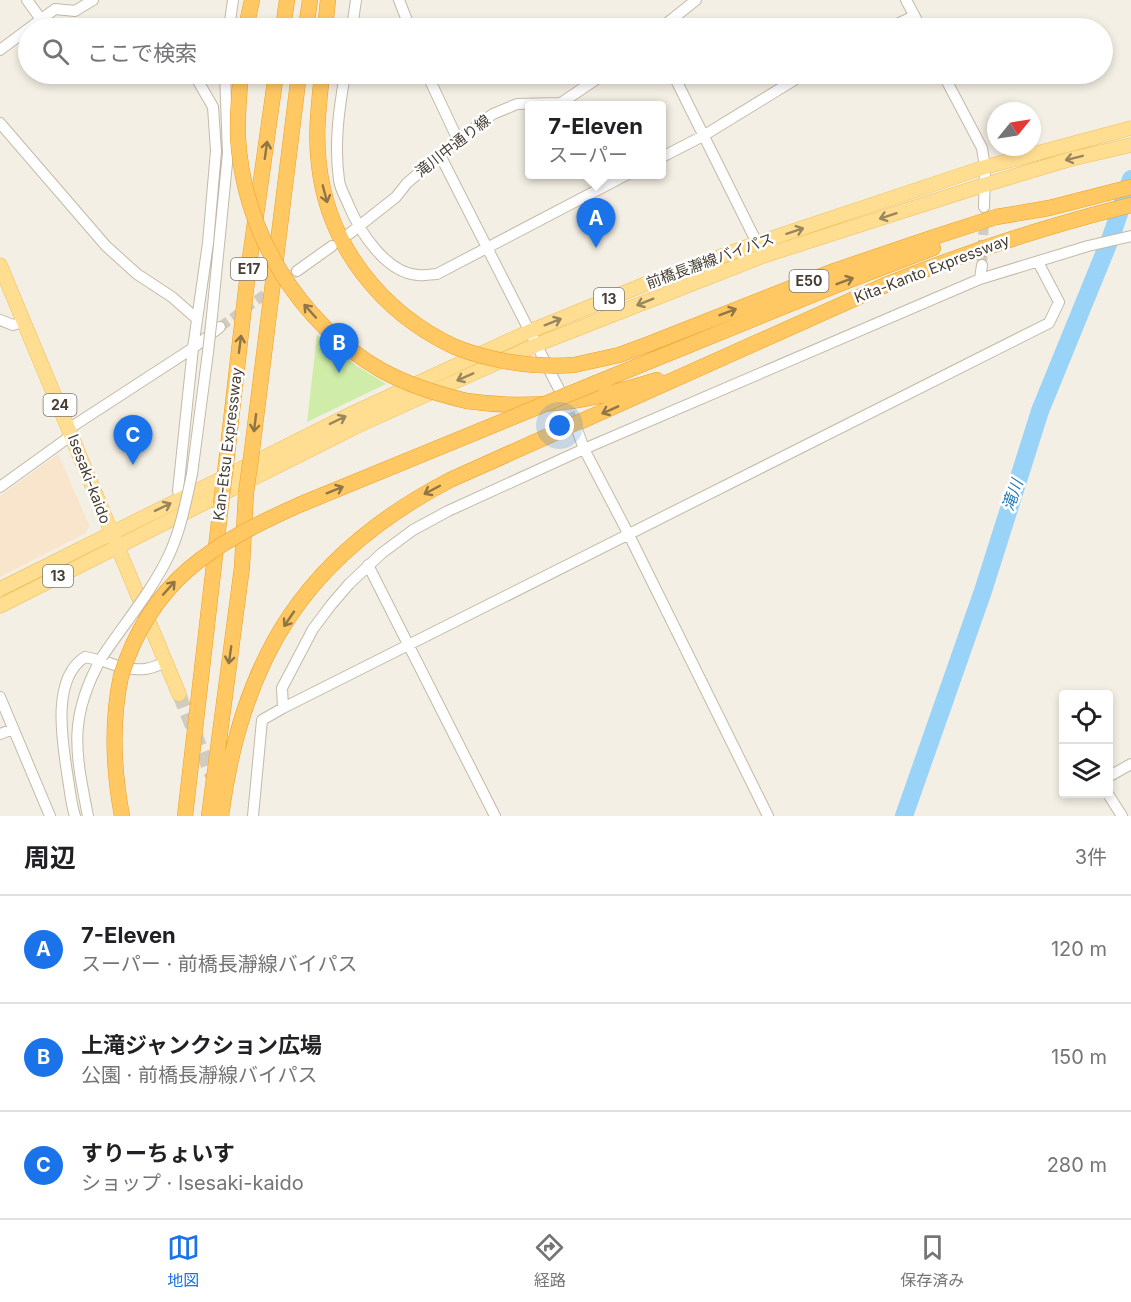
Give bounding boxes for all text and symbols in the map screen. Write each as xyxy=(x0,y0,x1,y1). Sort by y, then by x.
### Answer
search box xyxy=(18,18,1113,84)
icon: search xyxy=(39,35,72,68)
text: ここで検索 xyxy=(87,40,197,66)
popup xyxy=(525,101,666,179)
north arrow xyxy=(987,102,1041,156)
street label: 滝川中通り線 xyxy=(411,110,494,181)
text: 7-Eleven xyxy=(548,113,643,139)
one-way arrow xyxy=(260,141,271,161)
text: スーパー xyxy=(548,143,628,167)
one-way arrow xyxy=(1065,153,1084,165)
one-way arrow xyxy=(319,184,331,203)
pin: A xyxy=(576,198,616,248)
one-way arrow xyxy=(879,211,898,222)
one-way arrow xyxy=(785,225,804,236)
street label: 前橋長瀞線バイパス xyxy=(643,229,776,292)
street label: Kita-Kanto Expressway xyxy=(851,230,1013,307)
road number: E17 xyxy=(231,258,267,280)
road number: E50 xyxy=(790,270,828,292)
one-way arrow xyxy=(835,275,854,286)
road number: 13 xyxy=(594,288,624,310)
one-way arrow xyxy=(636,297,654,308)
one-way arrow xyxy=(303,304,317,319)
one-way arrow xyxy=(719,306,737,317)
one-way arrow xyxy=(544,316,562,327)
pin: B xyxy=(320,324,358,373)
one-way arrow xyxy=(235,334,246,354)
street label: Kan-Etsu Expressway xyxy=(209,366,246,522)
one-way arrow xyxy=(456,373,474,384)
road number: 24 xyxy=(44,394,76,416)
one-way arrow xyxy=(601,404,619,416)
your location xyxy=(545,411,574,440)
one-way arrow xyxy=(250,413,261,433)
one-way arrow xyxy=(328,414,346,425)
pin: C xyxy=(114,416,152,465)
street label: Isesaki-kaido xyxy=(64,431,115,526)
water label: 滝川 xyxy=(997,475,1027,513)
one-way arrow xyxy=(326,484,344,495)
one-way arrow xyxy=(424,484,441,496)
one-way arrow xyxy=(153,500,171,512)
road number: 13 xyxy=(43,565,73,587)
one-way arrow xyxy=(162,581,176,596)
one-way arrow xyxy=(283,610,295,626)
one-way arrow xyxy=(224,645,235,665)
map controls xyxy=(1059,690,1113,798)
button: locate xyxy=(1059,690,1113,744)
button: layers xyxy=(1059,744,1113,798)
text: 周辺 xyxy=(24,842,76,873)
text: 3件 xyxy=(1075,845,1107,869)
text: 7-Eleven xyxy=(81,922,176,948)
text: A xyxy=(36,937,51,961)
text: 120 m xyxy=(1051,937,1107,961)
text: スーパー · 前橋長瀞線バイパス xyxy=(81,952,357,976)
text: 上滝ジャンクション広場 xyxy=(81,1032,322,1058)
text: B xyxy=(37,1045,50,1069)
text: 150 m xyxy=(1051,1045,1107,1069)
text: 公園 · 前橋長瀞線バイパス xyxy=(81,1063,318,1087)
text: すりーちょいす xyxy=(81,1140,235,1166)
text: C xyxy=(36,1153,51,1177)
text: 280 m xyxy=(1047,1153,1107,1177)
text: ショップ · Isesaki-kaido xyxy=(81,1171,304,1195)
tab: 地図 xyxy=(167,1231,200,1291)
tab: 経路 xyxy=(533,1231,566,1291)
tab: 保存済み xyxy=(900,1231,964,1291)

